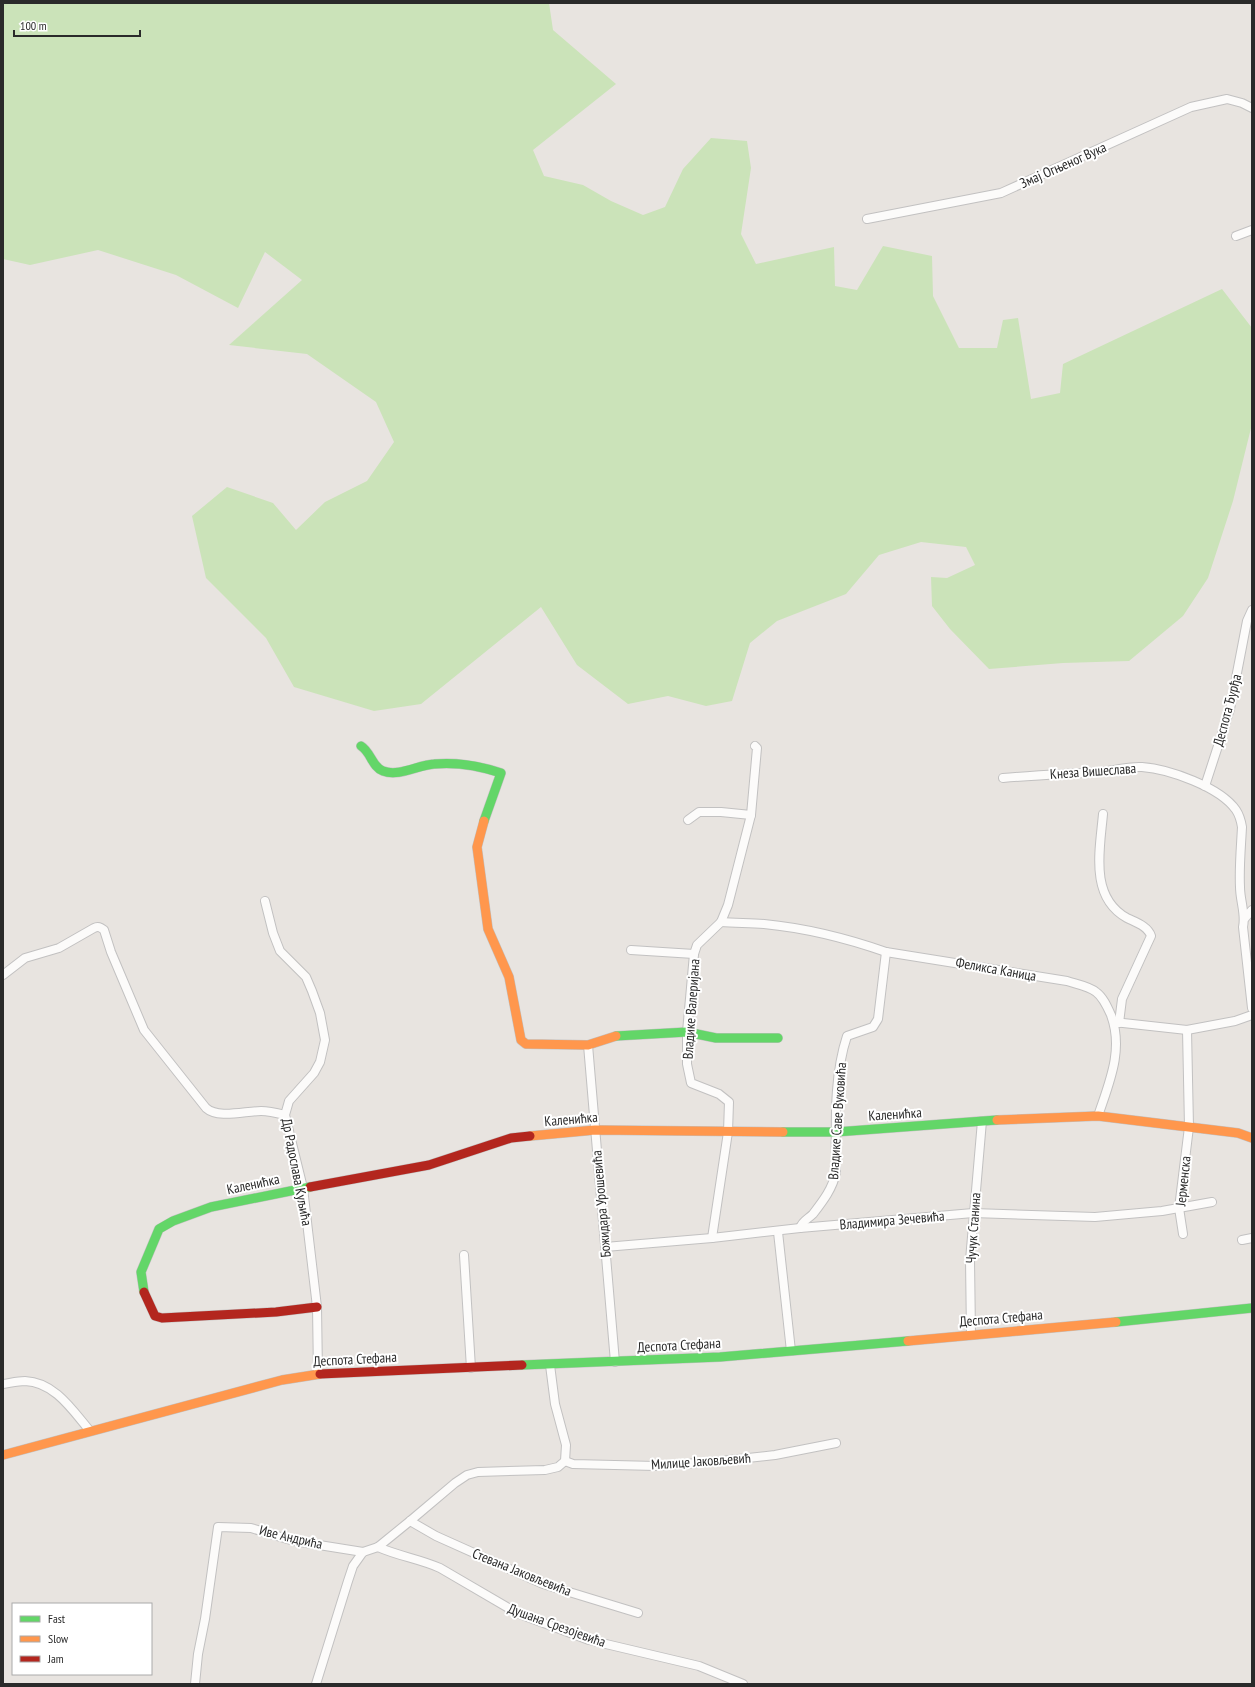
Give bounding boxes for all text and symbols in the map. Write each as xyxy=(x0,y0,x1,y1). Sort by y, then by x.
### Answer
scale bar xyxy=(14,12,140,38)
text: 100 m xyxy=(20,18,47,33)
street label: Змај Огњеног Вука xyxy=(1017,138,1109,192)
street label: Деспота Ђурђа xyxy=(1209,672,1245,748)
street label: Кнеза Вишеслава xyxy=(1049,759,1137,783)
street label: Феликса Каница xyxy=(954,953,1038,985)
street label: Владике Валеријана xyxy=(679,958,703,1060)
street label: Владике Саве Вуковића xyxy=(824,1062,850,1180)
street label: Каленићка xyxy=(868,1103,922,1125)
street label: Каленићка xyxy=(544,1108,598,1130)
street label: Др Радослава Куљића xyxy=(278,1117,316,1227)
street label: Божидара Урошевића xyxy=(587,1150,615,1258)
street label: Јерменска xyxy=(1171,1155,1195,1208)
street label: Каленићка xyxy=(225,1170,281,1198)
street label: Чучук Станина xyxy=(962,1192,984,1264)
street label: Владимира Зечевића xyxy=(839,1206,945,1234)
street label: Деспота Стефана xyxy=(959,1305,1043,1331)
street label: Деспота Стефана xyxy=(637,1334,721,1356)
street label: Деспота Стефана xyxy=(313,1348,397,1370)
street label: Милице Јаковљевић xyxy=(651,1449,751,1473)
street label: Иве Андрића xyxy=(258,1521,324,1553)
street label: Стевана Јаковљевића xyxy=(470,1544,574,1600)
street label: Душана Срезојевића xyxy=(506,1599,608,1651)
legend xyxy=(12,1603,152,1675)
text: Fast xyxy=(48,1611,66,1626)
text: Slow xyxy=(48,1631,69,1646)
text: Jam xyxy=(47,1651,64,1666)

